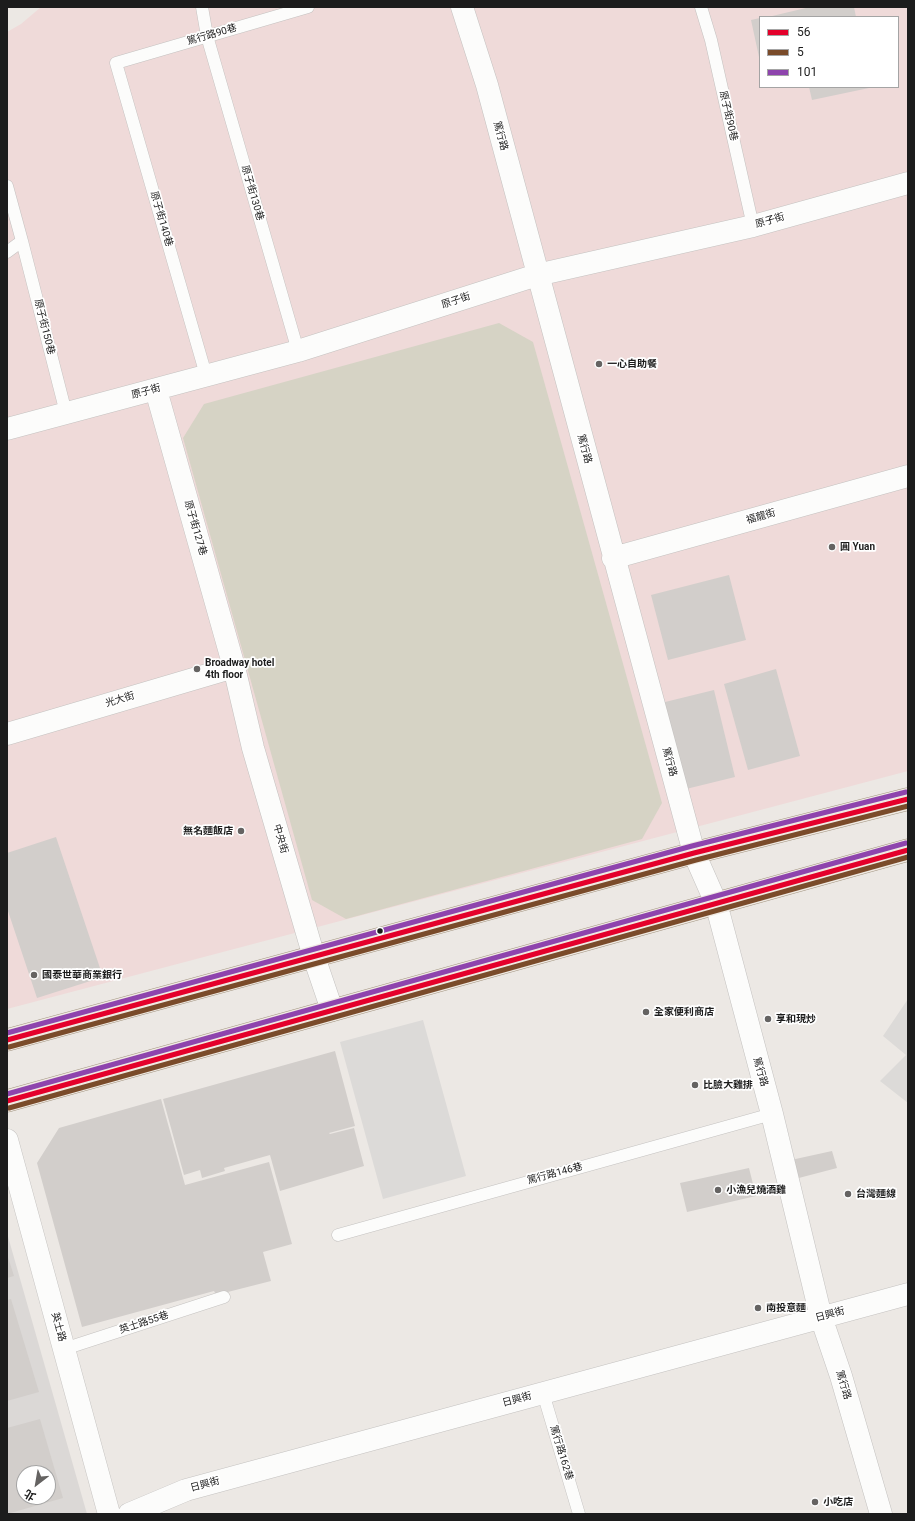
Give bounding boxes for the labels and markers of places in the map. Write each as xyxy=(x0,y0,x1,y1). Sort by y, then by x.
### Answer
place label: 一心自助餐 xyxy=(607,358,657,370)
marker: 一心自助餐 xyxy=(594,359,604,369)
place label: 圓 Yuan xyxy=(840,541,875,553)
marker: 圓 Yuan xyxy=(827,542,837,552)
place label: Broadway hotel 4th floor xyxy=(205,657,274,680)
marker: Broadway hotel 4th floor xyxy=(192,664,202,674)
place label: 無名麵飯店 xyxy=(183,825,233,837)
marker: 無名麵飯店 xyxy=(236,826,246,836)
unlabelled marker xyxy=(375,926,385,936)
place label: 國泰世華商業銀行 xyxy=(42,969,122,981)
marker: 國泰世華商業銀行 xyxy=(29,970,39,980)
place label: 全家便利商店 xyxy=(654,1006,714,1018)
marker: 全家便利商店 xyxy=(641,1007,651,1017)
place label: 享和現炒 xyxy=(776,1013,816,1025)
marker: 享和現炒 xyxy=(763,1014,773,1024)
place label: 比臉大雞排 xyxy=(703,1079,753,1091)
marker: 比臉大雞排 xyxy=(690,1080,700,1090)
place label: 小漁兒燒酒雞 xyxy=(726,1184,786,1196)
marker: 小漁兒燒酒雞 xyxy=(713,1185,723,1195)
place label: 台灣麵線 xyxy=(856,1188,896,1200)
marker: 台灣麵線 xyxy=(843,1189,853,1199)
place label: 南投意麵 xyxy=(766,1302,806,1314)
marker: 南投意麵 xyxy=(753,1303,763,1313)
place label: 小吃店 xyxy=(823,1496,853,1508)
marker: 小吃店 xyxy=(810,1497,820,1507)

